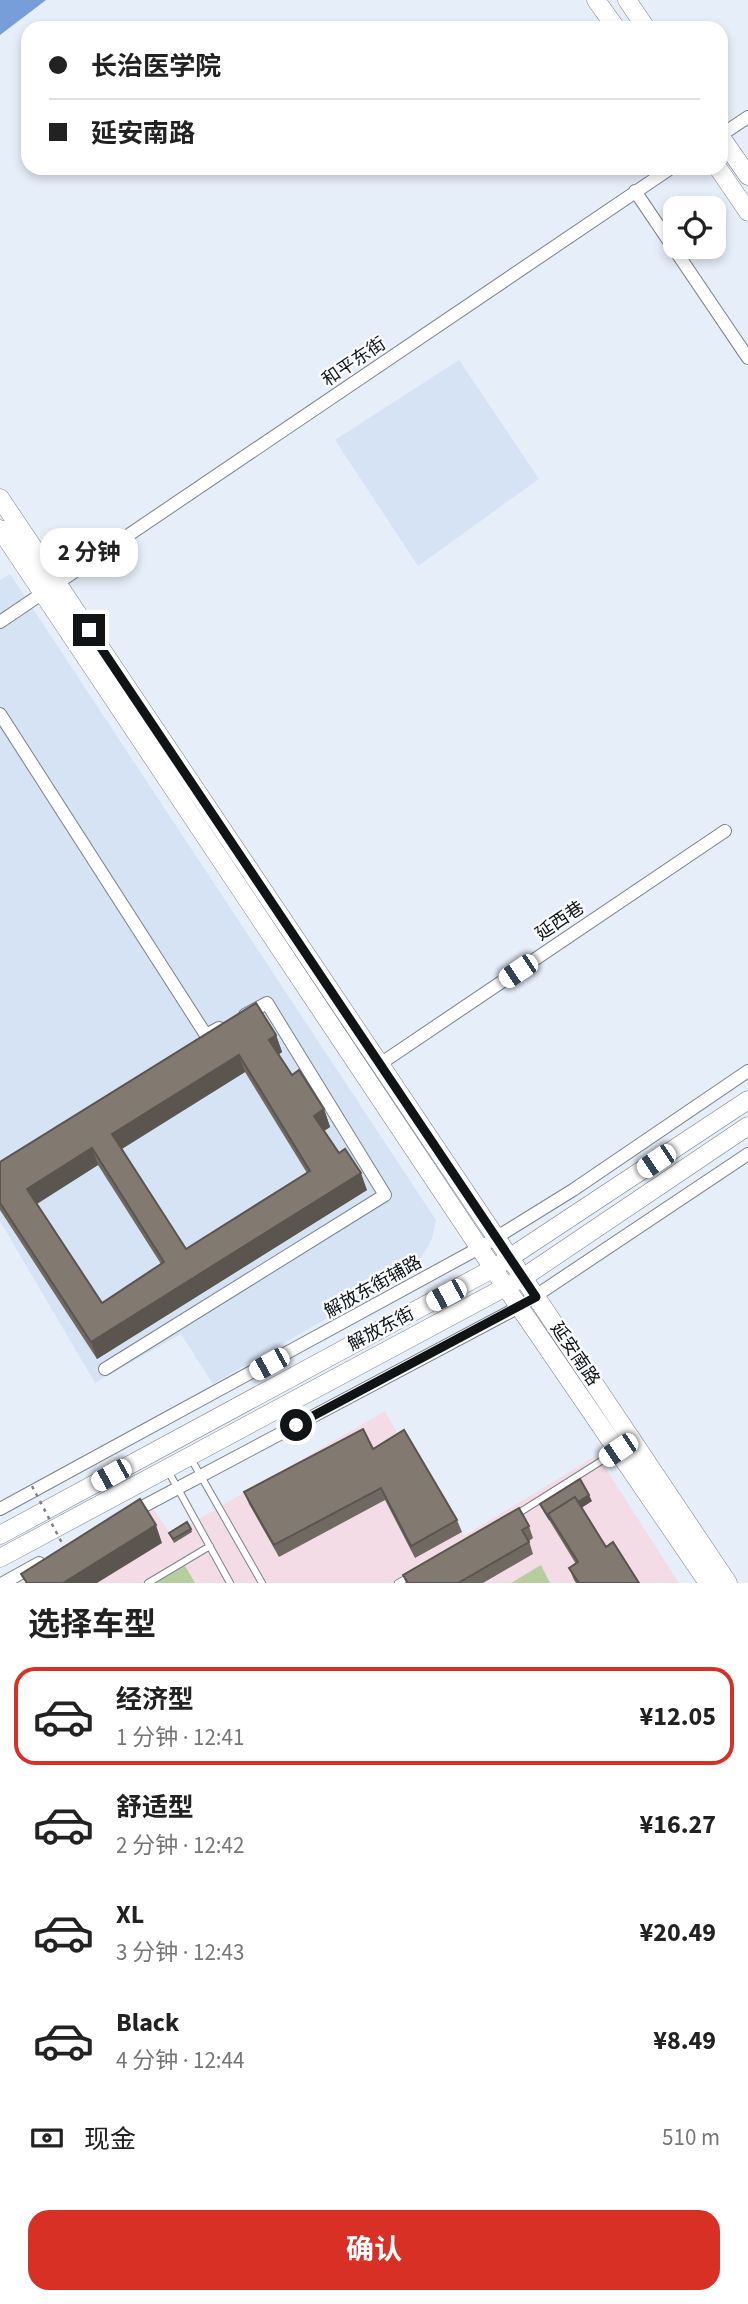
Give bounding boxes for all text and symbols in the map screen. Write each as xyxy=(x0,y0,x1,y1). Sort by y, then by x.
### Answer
text: 长治医学院 xyxy=(91,48,221,85)
text: 延安南路 xyxy=(91,115,195,152)
map controls xyxy=(663,196,726,259)
button: locate xyxy=(663,196,726,259)
street label: 和平东街 xyxy=(317,332,391,392)
callout: 2 分钟 xyxy=(40,528,138,578)
text: 2 分钟 xyxy=(58,536,120,569)
route end xyxy=(73,614,105,646)
street label: 延西巷 xyxy=(531,896,589,946)
car xyxy=(495,951,542,991)
car xyxy=(633,1141,680,1181)
street label: 解放东街辅路 xyxy=(320,1250,426,1324)
car xyxy=(423,1276,470,1314)
street label: 解放东街 xyxy=(343,1301,419,1357)
street label: 延安南路 xyxy=(545,1317,605,1391)
car xyxy=(246,1345,293,1383)
route start xyxy=(280,1409,312,1441)
car xyxy=(595,1430,642,1470)
car xyxy=(88,1456,135,1494)
text: 选择车型 xyxy=(28,1602,156,1648)
text: 经济型 xyxy=(116,1681,194,1718)
icon: car xyxy=(32,1685,95,1748)
text: ¥12.05 xyxy=(640,1698,716,1735)
text: 1 分钟 · 12:41 xyxy=(116,1721,244,1754)
text: 舒适型 xyxy=(116,1789,194,1826)
icon: car xyxy=(32,1793,95,1856)
text: ¥16.27 xyxy=(640,1806,716,1843)
text: 2 分钟 · 12:42 xyxy=(116,1829,244,1862)
text: XL xyxy=(116,1896,144,1933)
icon: car xyxy=(32,1901,95,1964)
text: ¥20.49 xyxy=(640,1914,716,1951)
text: 3 分钟 · 12:43 xyxy=(116,1936,244,1969)
text: Black xyxy=(116,2004,179,2041)
icon: car xyxy=(32,2009,95,2072)
text: ¥8.49 xyxy=(653,2022,716,2059)
text: 4 分钟 · 12:44 xyxy=(116,2044,244,2077)
icon: cash xyxy=(28,2119,66,2157)
text: 现金 xyxy=(84,2121,136,2158)
text: 510 m xyxy=(662,2121,720,2154)
button: 确认 xyxy=(28,2210,720,2290)

